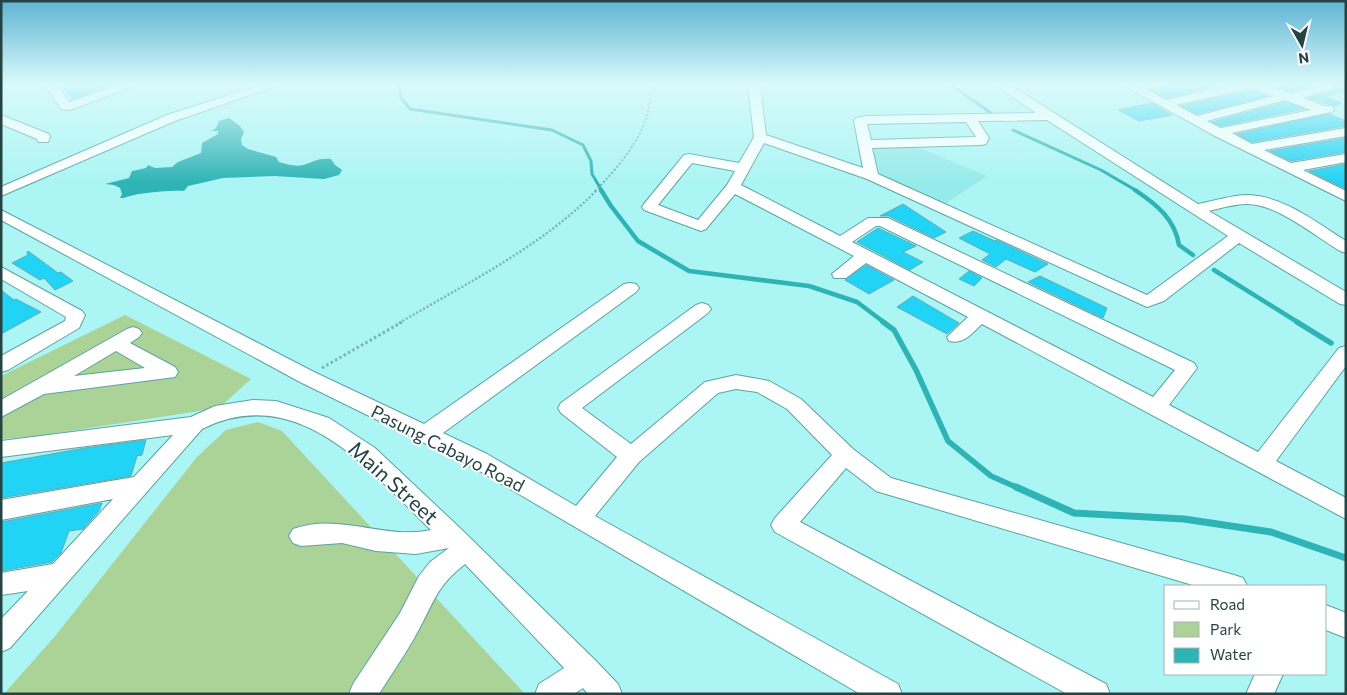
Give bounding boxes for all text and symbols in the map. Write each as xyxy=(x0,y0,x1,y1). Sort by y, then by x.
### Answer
north arrow xyxy=(1277,20,1327,70)
text: N xyxy=(1297,49,1310,68)
street label: Pasung Cabayo Road xyxy=(368,400,528,496)
street label: Main Street xyxy=(344,435,444,529)
legend xyxy=(1164,585,1327,675)
text: Road xyxy=(1210,595,1245,613)
text: Park xyxy=(1210,620,1241,638)
text: Water xyxy=(1210,645,1252,663)

